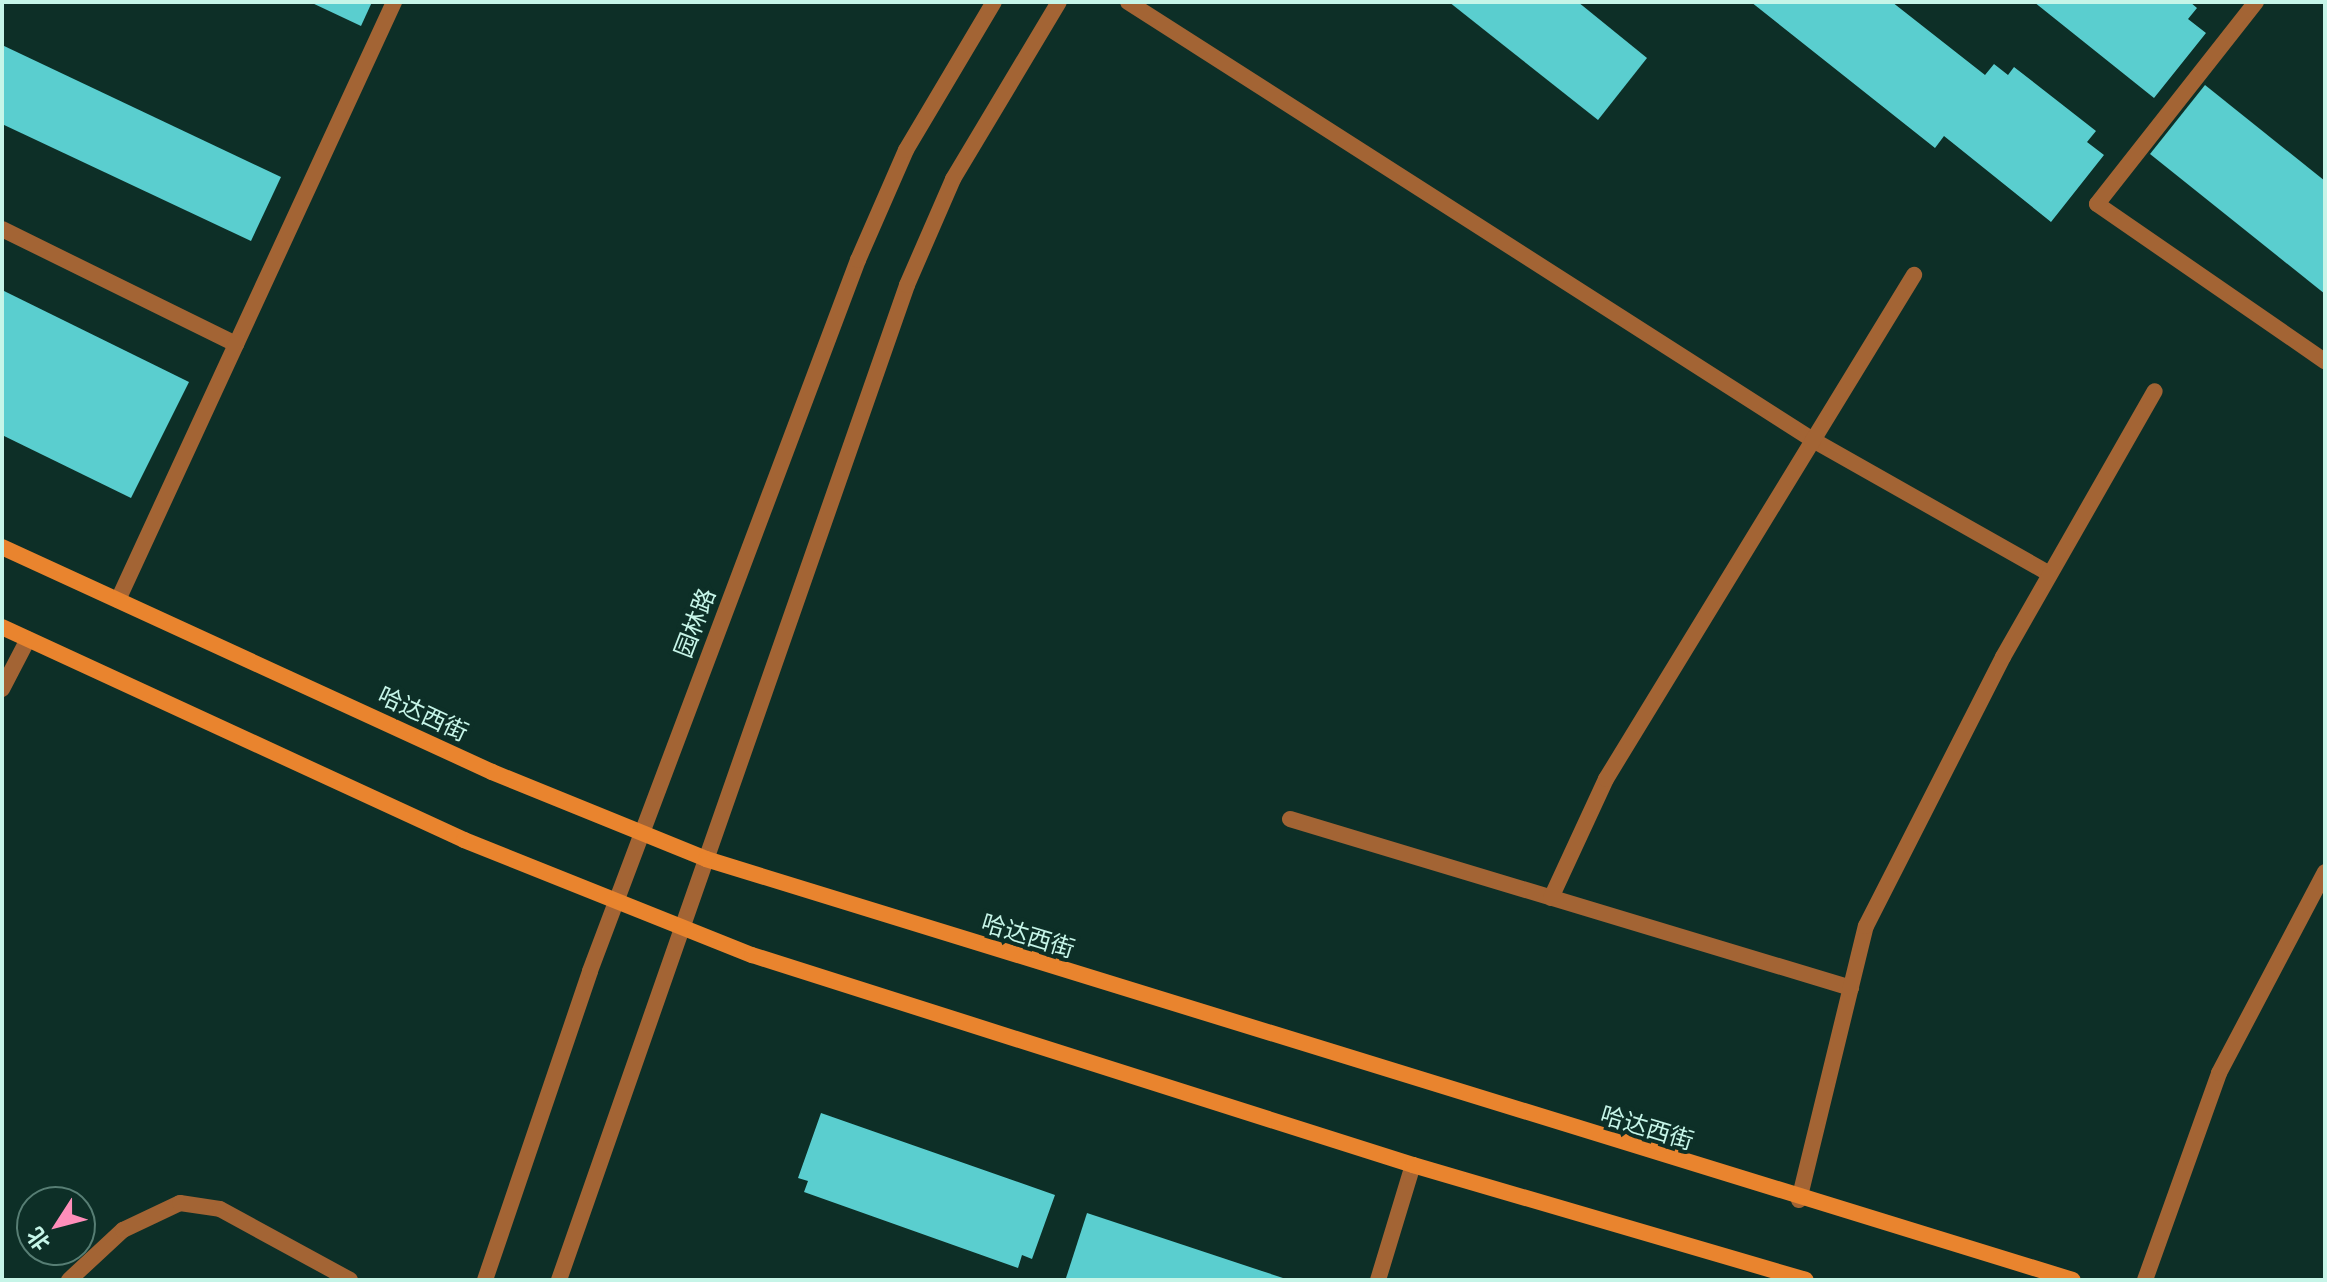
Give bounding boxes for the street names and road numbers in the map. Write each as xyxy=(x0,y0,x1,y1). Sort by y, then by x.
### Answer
street label: 园林路 xyxy=(669,584,721,662)
street label: 哈达西街 xyxy=(373,681,473,747)
street label: 哈达西街 xyxy=(978,908,1078,964)
street label: 哈达西街 xyxy=(1597,1100,1697,1156)

